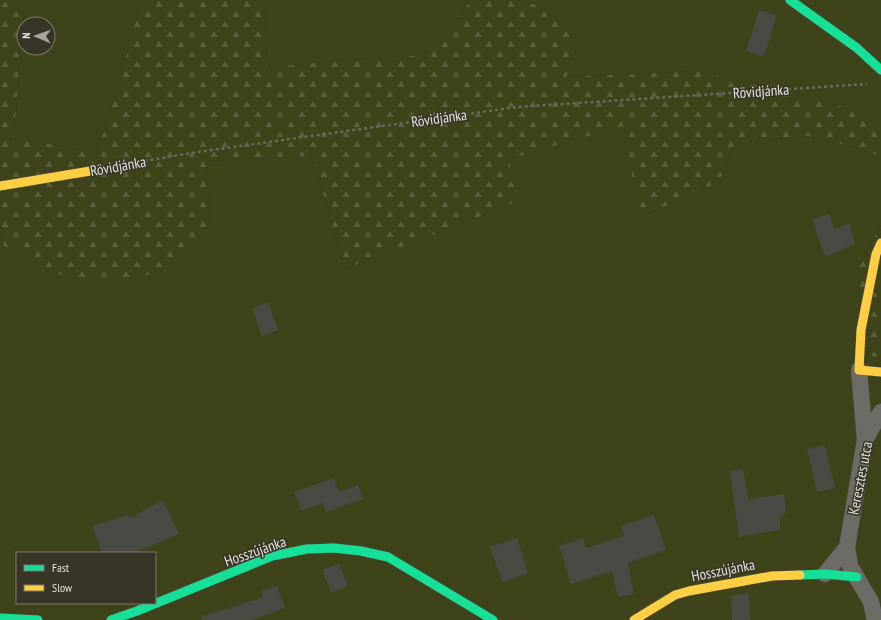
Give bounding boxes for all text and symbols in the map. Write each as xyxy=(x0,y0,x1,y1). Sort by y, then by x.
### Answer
north arrow xyxy=(16,16,56,56)
text: N xyxy=(19,32,33,39)
street label: Rövidjánka xyxy=(732,80,790,102)
street label: Rövidjánka xyxy=(410,105,468,131)
street label: Rövidjánka xyxy=(89,152,147,180)
street label: Keresztes utca xyxy=(844,440,876,516)
street label: Hosszújánka xyxy=(222,532,288,570)
legend xyxy=(16,552,156,604)
street label: Hosszújánka xyxy=(690,555,756,585)
text: Fast xyxy=(52,560,70,575)
text: Slow xyxy=(52,580,73,595)

